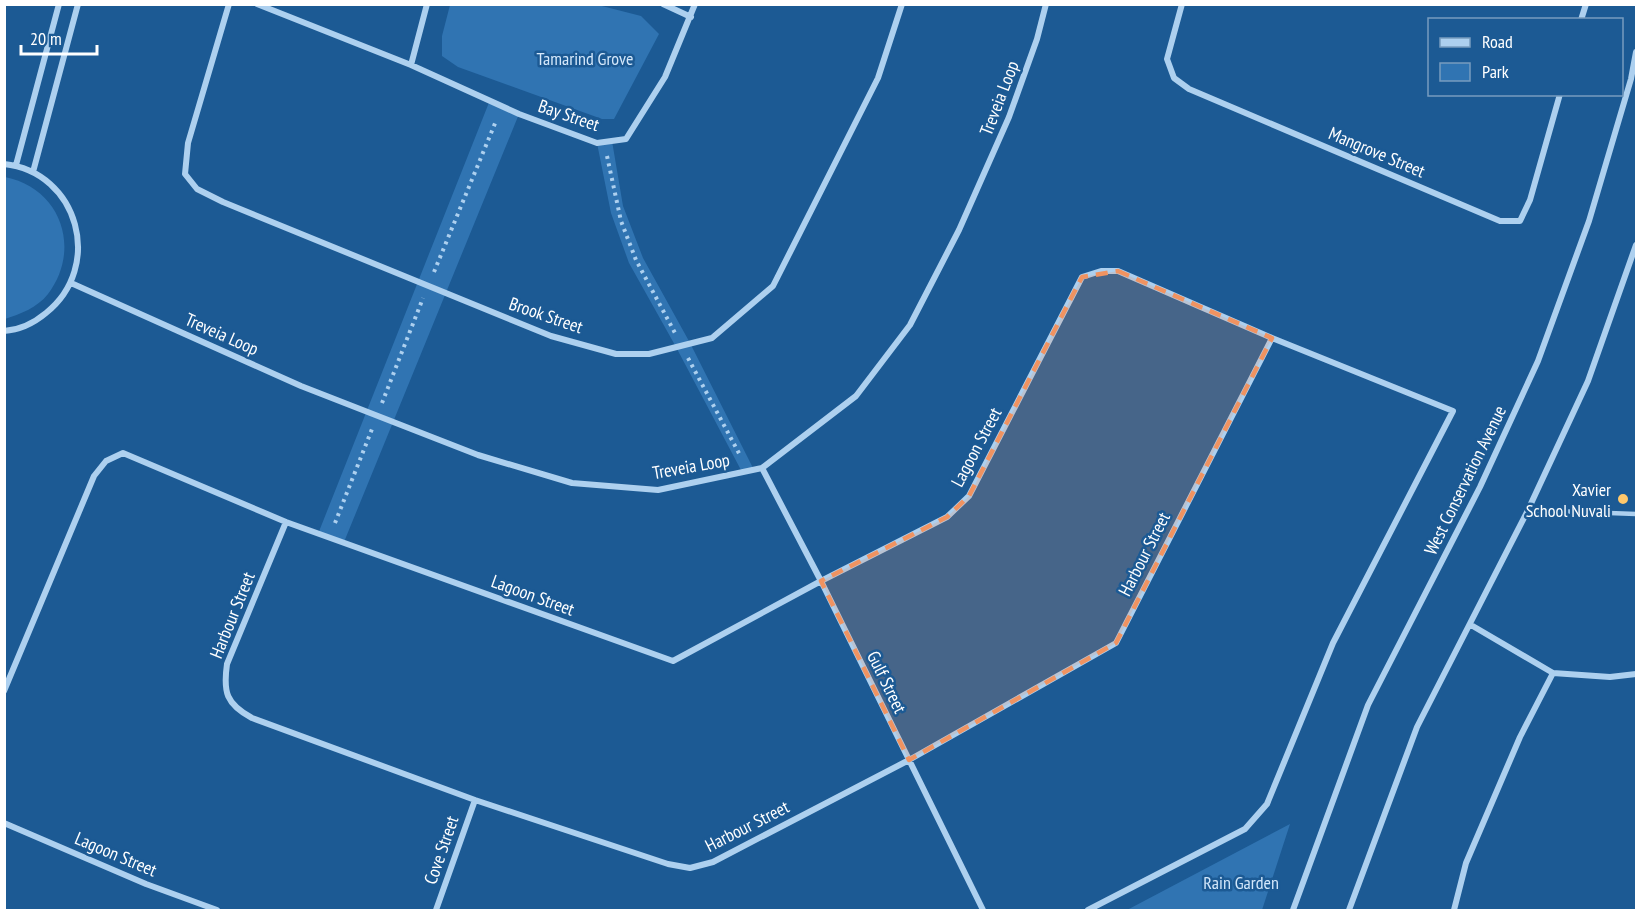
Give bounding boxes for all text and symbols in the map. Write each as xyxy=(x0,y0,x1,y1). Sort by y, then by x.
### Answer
scale bar xyxy=(21,18,98,56)
legend xyxy=(1428,18,1623,96)
text: 20 m xyxy=(30,27,62,50)
text: Road xyxy=(1482,30,1513,53)
park label: Tamarind Grove xyxy=(537,47,633,70)
street label: Treveia Loop xyxy=(974,57,1024,139)
text: Park xyxy=(1482,60,1509,83)
street label: Bay Street xyxy=(535,94,603,136)
street label: Mangrove Street xyxy=(1325,121,1429,183)
street label: Brook Street xyxy=(506,292,586,338)
street label: Treveia Loop xyxy=(182,308,262,360)
street label: West Conservation Avenue xyxy=(1419,402,1511,558)
street label: Lagoon Street xyxy=(945,403,1007,491)
street label: Treveia Loop xyxy=(651,448,732,484)
place label: Xavier School Nuvali xyxy=(1526,478,1611,522)
marker: Xavier School Nuvali xyxy=(1616,492,1630,506)
street label: Harbour Street xyxy=(1113,508,1175,600)
street label: Harbour Street xyxy=(204,568,260,662)
street label: Lagoon Street xyxy=(488,569,578,621)
street label: Gulf Street xyxy=(862,647,912,717)
street label: Harbour Street xyxy=(701,795,793,857)
street label: Cove Street xyxy=(419,813,463,887)
street label: Lagoon Street xyxy=(72,826,160,882)
park label: Rain Garden xyxy=(1203,871,1279,894)

